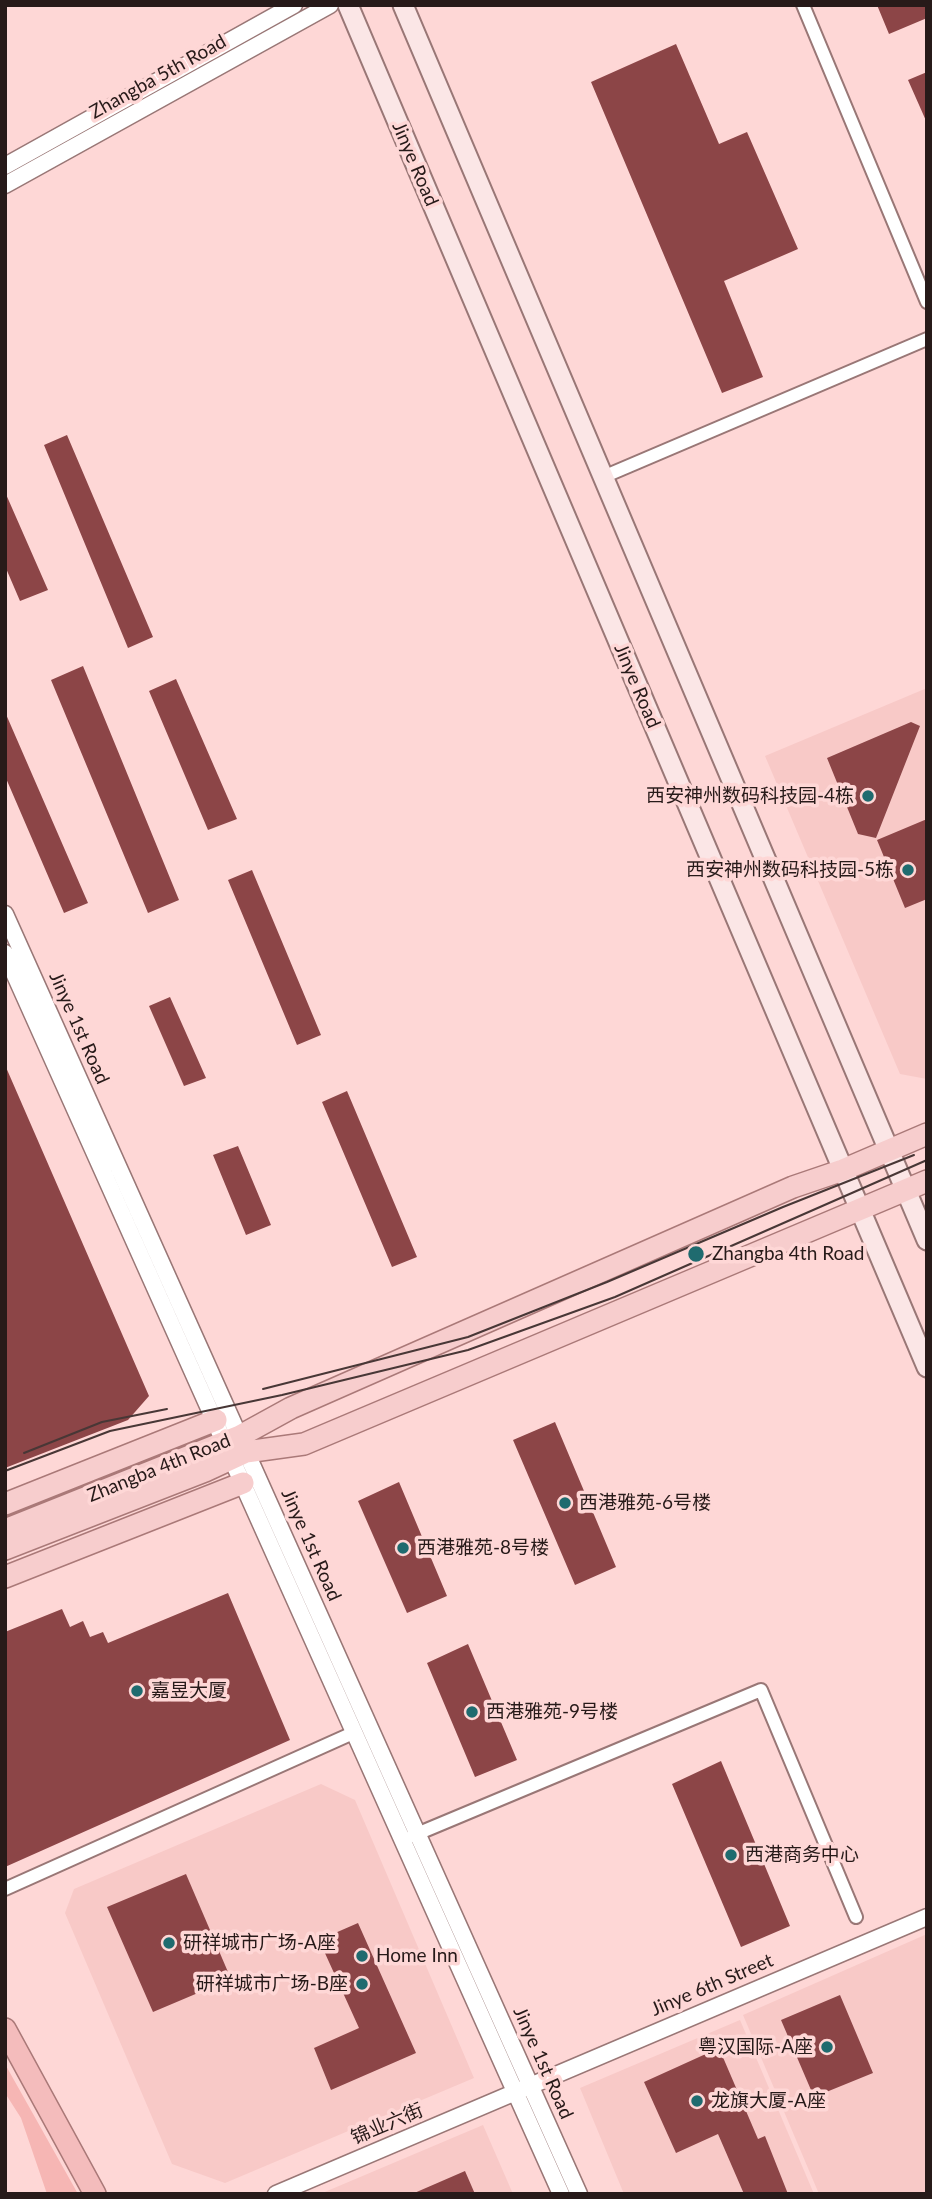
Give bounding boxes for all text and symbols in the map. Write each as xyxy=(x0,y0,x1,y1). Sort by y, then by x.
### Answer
street label: Zhangba 5th Road xyxy=(86,30,230,124)
street label: Jinye Road xyxy=(387,118,443,210)
street label: Jinye Road xyxy=(609,640,665,732)
place label: 西安神州数码科技园-4栋 xyxy=(646,785,854,807)
marker: 西安神州数码科技园-4栋 xyxy=(860,788,876,804)
place label: 西安神州数码科技园-5栋 xyxy=(686,859,894,881)
marker: 西安神州数码科技园-5栋 xyxy=(900,862,916,878)
street label: Jinye 1st Road xyxy=(44,968,114,1088)
place label: Zhangba 4th Road xyxy=(712,1243,864,1265)
marker: Zhangba 4th Road xyxy=(686,1244,706,1264)
street label: Zhangba 4th Road xyxy=(84,1429,234,1507)
street label: Jinye 1st Road xyxy=(276,1485,346,1605)
place label: 西港雅苑-6号楼 xyxy=(579,1492,711,1514)
marker: 西港雅苑-6号楼 xyxy=(557,1495,573,1511)
place label: 西港雅苑-8号楼 xyxy=(417,1537,549,1559)
marker: 西港雅苑-8号楼 xyxy=(395,1540,411,1556)
place label: 嘉昱大厦 xyxy=(151,1680,227,1702)
marker: 嘉昱大厦 xyxy=(129,1683,145,1699)
place label: 西港雅苑-9号楼 xyxy=(486,1701,618,1723)
marker: 西港雅苑-9号楼 xyxy=(464,1704,480,1720)
place label: 西港商务中心 xyxy=(745,1844,859,1866)
marker: 西港商务中心 xyxy=(723,1847,739,1863)
place label: 研祥城市广场-A座 xyxy=(183,1932,336,1954)
marker: 研祥城市广场-A座 xyxy=(161,1935,177,1951)
place label: Home Inn xyxy=(376,1945,458,1967)
marker: Home Inn xyxy=(354,1948,370,1964)
street label: Jinye 6th Street xyxy=(647,1949,777,2021)
place label: 研祥城市广场-B座 xyxy=(196,1973,348,1995)
marker: 研祥城市广场-B座 xyxy=(354,1976,370,1992)
street label: Jinye 1st Road xyxy=(508,2003,578,2123)
place label: 粤汉国际-A座 xyxy=(698,2036,813,2058)
marker: 粤汉国际-A座 xyxy=(819,2039,835,2055)
place label: 龙旗大厦-A座 xyxy=(711,2090,826,2112)
marker: 龙旗大厦-A座 xyxy=(689,2093,705,2109)
street label: 锦业六街 xyxy=(348,2099,426,2149)

